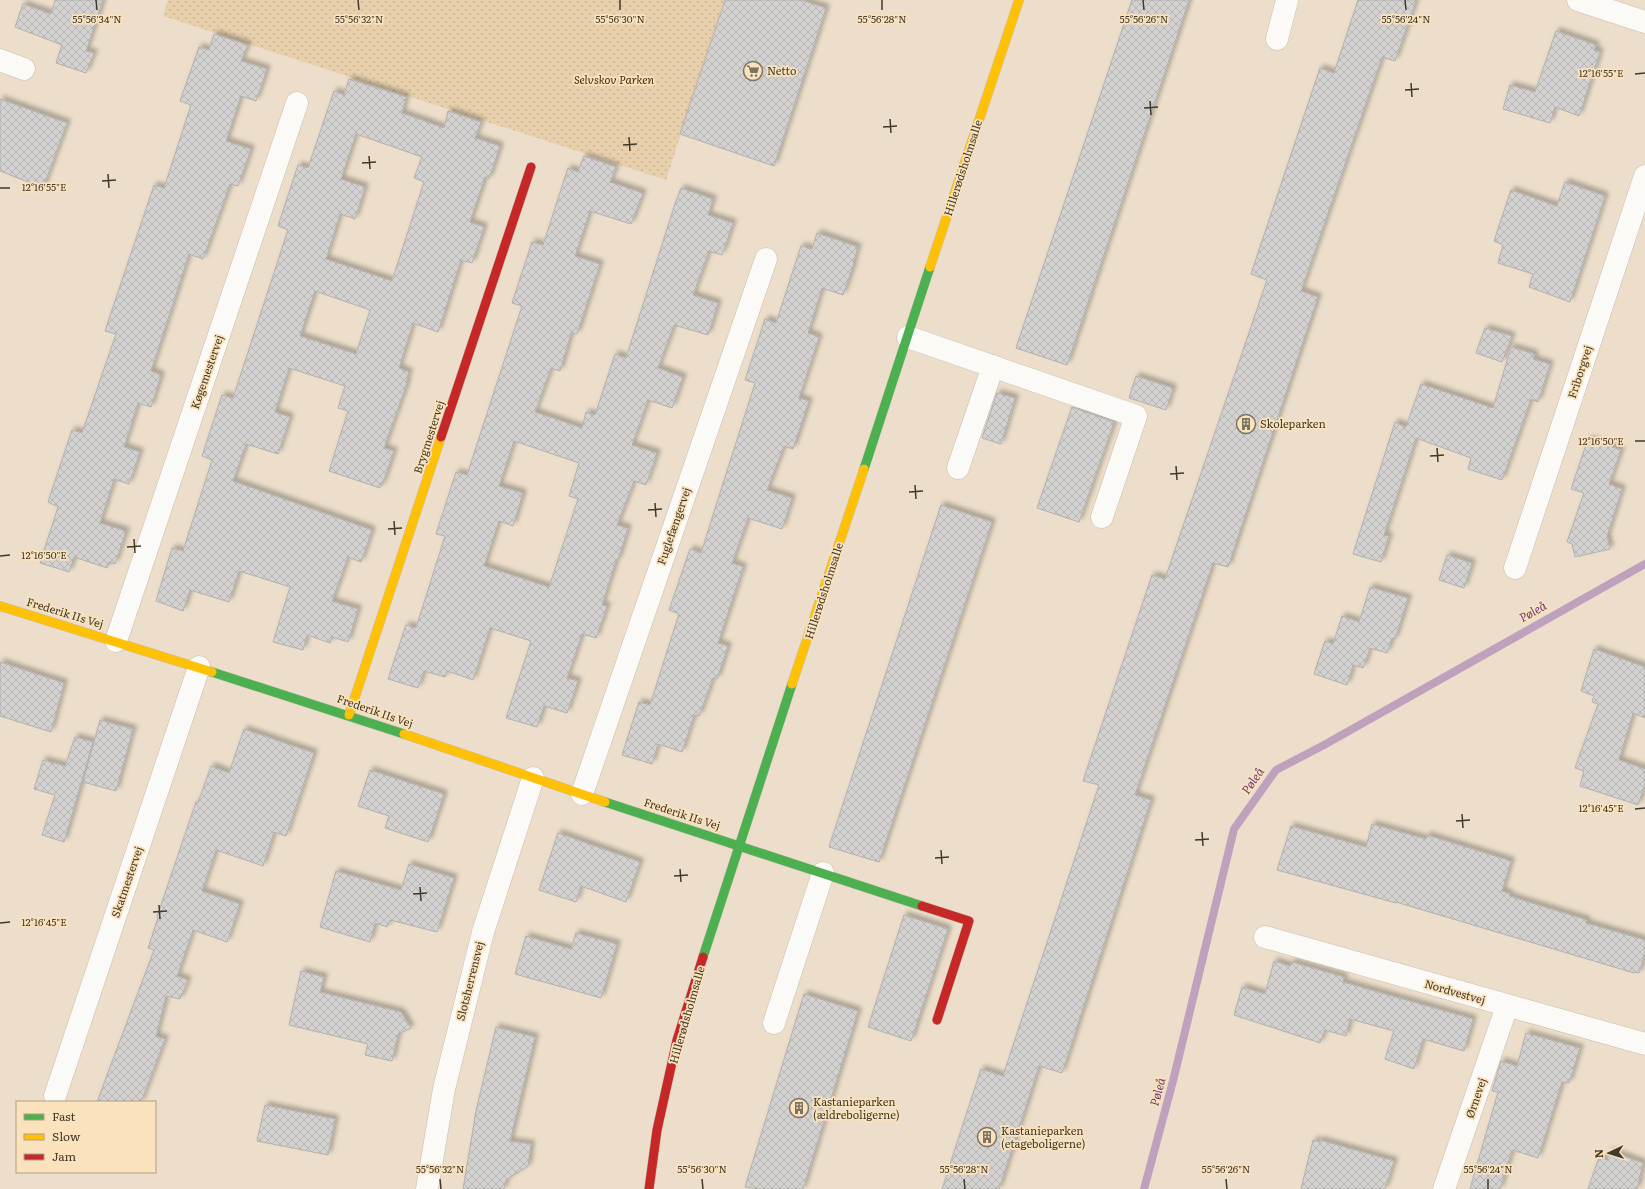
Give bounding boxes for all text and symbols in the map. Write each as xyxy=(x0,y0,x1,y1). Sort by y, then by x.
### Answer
text: 55°56'34"N xyxy=(72,11,122,26)
text: 55°56'32"N xyxy=(335,11,383,26)
text: 55°56'30"N xyxy=(595,11,645,26)
text: 55°56'28"N xyxy=(857,11,907,26)
text: 55°56'26"N xyxy=(1120,11,1168,26)
text: 55°56'24"N xyxy=(1381,11,1431,26)
supermarket icon: Netto xyxy=(742,60,764,82)
place label: Netto xyxy=(767,62,796,78)
text: 12°16'55"E xyxy=(1579,65,1623,80)
park label: Selvskov Parken xyxy=(574,71,654,87)
street label: Hillerødsholmsalle xyxy=(939,117,985,218)
text: 12°16'55"E xyxy=(22,179,66,194)
street label: Køgemestervej xyxy=(186,332,226,411)
street label: Friborgvej xyxy=(1563,343,1595,400)
street label: Brygmestervej xyxy=(409,398,447,475)
building icon: Skoleparken xyxy=(1235,413,1257,435)
place label: Skoleparken xyxy=(1260,415,1326,431)
text: 12°16'50"E xyxy=(1578,433,1624,448)
street label: Fuglefængervej xyxy=(652,485,694,567)
street label: Hillerødsholmsalle xyxy=(800,540,846,641)
text: 12°16'50"E xyxy=(21,547,67,562)
street label: Frederik IIs Vej xyxy=(25,593,106,631)
water label: Pøleå xyxy=(1516,596,1550,626)
street label: Frederik IIs Vej xyxy=(335,690,416,731)
water label: Pøleå xyxy=(1237,763,1268,797)
street label: Frederik IIs Vej xyxy=(642,793,723,833)
text: 12°16'45"E xyxy=(1578,800,1624,815)
street label: Skatmestervej xyxy=(106,844,146,920)
text: 12°16'45"E xyxy=(21,914,67,929)
street label: Slotsherrensvej xyxy=(451,939,487,1022)
street label: Hillerødsholmsalle xyxy=(664,964,708,1065)
street label: Nordvestvej xyxy=(1423,975,1488,1007)
water label: Pøleå xyxy=(1145,1075,1170,1108)
street label: Ørnevej xyxy=(1461,1075,1489,1120)
place label: Kastanieparken (ældreboligerne) xyxy=(813,1093,900,1122)
building icon: Kastanieparken (ældreboligerne) xyxy=(788,1097,810,1119)
legend xyxy=(16,1101,156,1173)
text: Fast xyxy=(52,1107,76,1125)
place label: Kastanieparken (etageboligerne) xyxy=(1001,1122,1085,1151)
building icon: Kastanieparken (etageboligerne) xyxy=(976,1126,998,1148)
text: Slow xyxy=(52,1127,81,1145)
north arrow xyxy=(1589,1133,1629,1173)
text: Jam xyxy=(52,1147,77,1165)
text: N xyxy=(1590,1149,1606,1159)
text: 55°56'32"N xyxy=(416,1161,464,1176)
text: 55°56'30"N xyxy=(677,1161,727,1176)
text: 55°56'28"N xyxy=(939,1161,989,1176)
text: 55°56'26"N xyxy=(1202,1161,1250,1176)
text: 55°56'24"N xyxy=(1463,1161,1513,1176)

